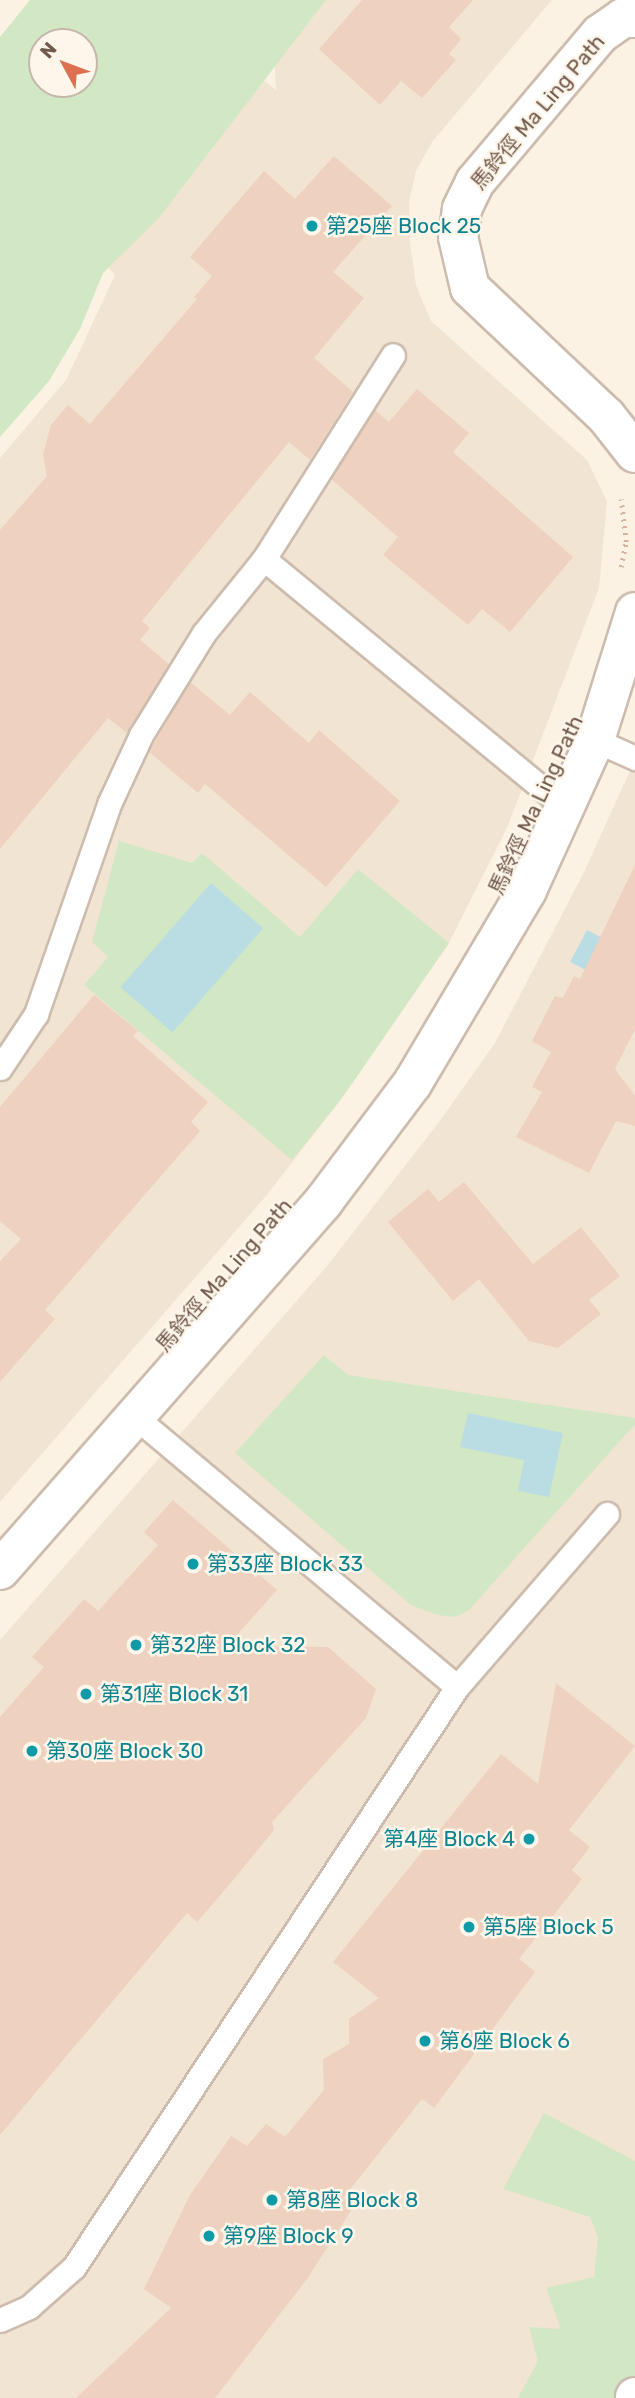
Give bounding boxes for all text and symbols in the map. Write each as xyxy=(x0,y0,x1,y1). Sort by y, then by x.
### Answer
north arrow xyxy=(28,28,98,98)
street label: 馬鈴徑 Ma Ling Path xyxy=(466,29,610,195)
text: N xyxy=(35,38,61,63)
place label: 第25座 Block 25 xyxy=(326,213,482,239)
marker: 第25座 Block 25 xyxy=(304,218,320,234)
street label: 馬鈴徑 Ma Ling Path xyxy=(483,711,589,899)
street label: 馬鈴徑 Ma Ling Path xyxy=(151,1193,297,1357)
place label: 第33座 Block 33 xyxy=(207,1551,363,1577)
marker: 第33座 Block 33 xyxy=(185,1556,201,1572)
place label: 第32座 Block 32 xyxy=(150,1632,306,1658)
marker: 第32座 Block 32 xyxy=(128,1637,144,1653)
place label: 第31座 Block 31 xyxy=(100,1681,248,1707)
marker: 第31座 Block 31 xyxy=(78,1686,94,1702)
place label: 第30座 Block 30 xyxy=(46,1738,204,1764)
marker: 第30座 Block 30 xyxy=(24,1743,40,1759)
place label: 第4座 Block 4 xyxy=(383,1826,515,1852)
marker: 第4座 Block 4 xyxy=(521,1831,537,1847)
place label: 第5座 Block 5 xyxy=(483,1914,614,1940)
marker: 第5座 Block 5 xyxy=(461,1919,477,1935)
place label: 第6座 Block 6 xyxy=(439,2028,570,2054)
marker: 第6座 Block 6 xyxy=(417,2033,433,2049)
place label: 第8座 Block 8 xyxy=(286,2187,419,2213)
marker: 第8座 Block 8 xyxy=(264,2192,280,2208)
place label: 第9座 Block 9 xyxy=(223,2223,354,2249)
marker: 第9座 Block 9 xyxy=(201,2228,217,2244)

